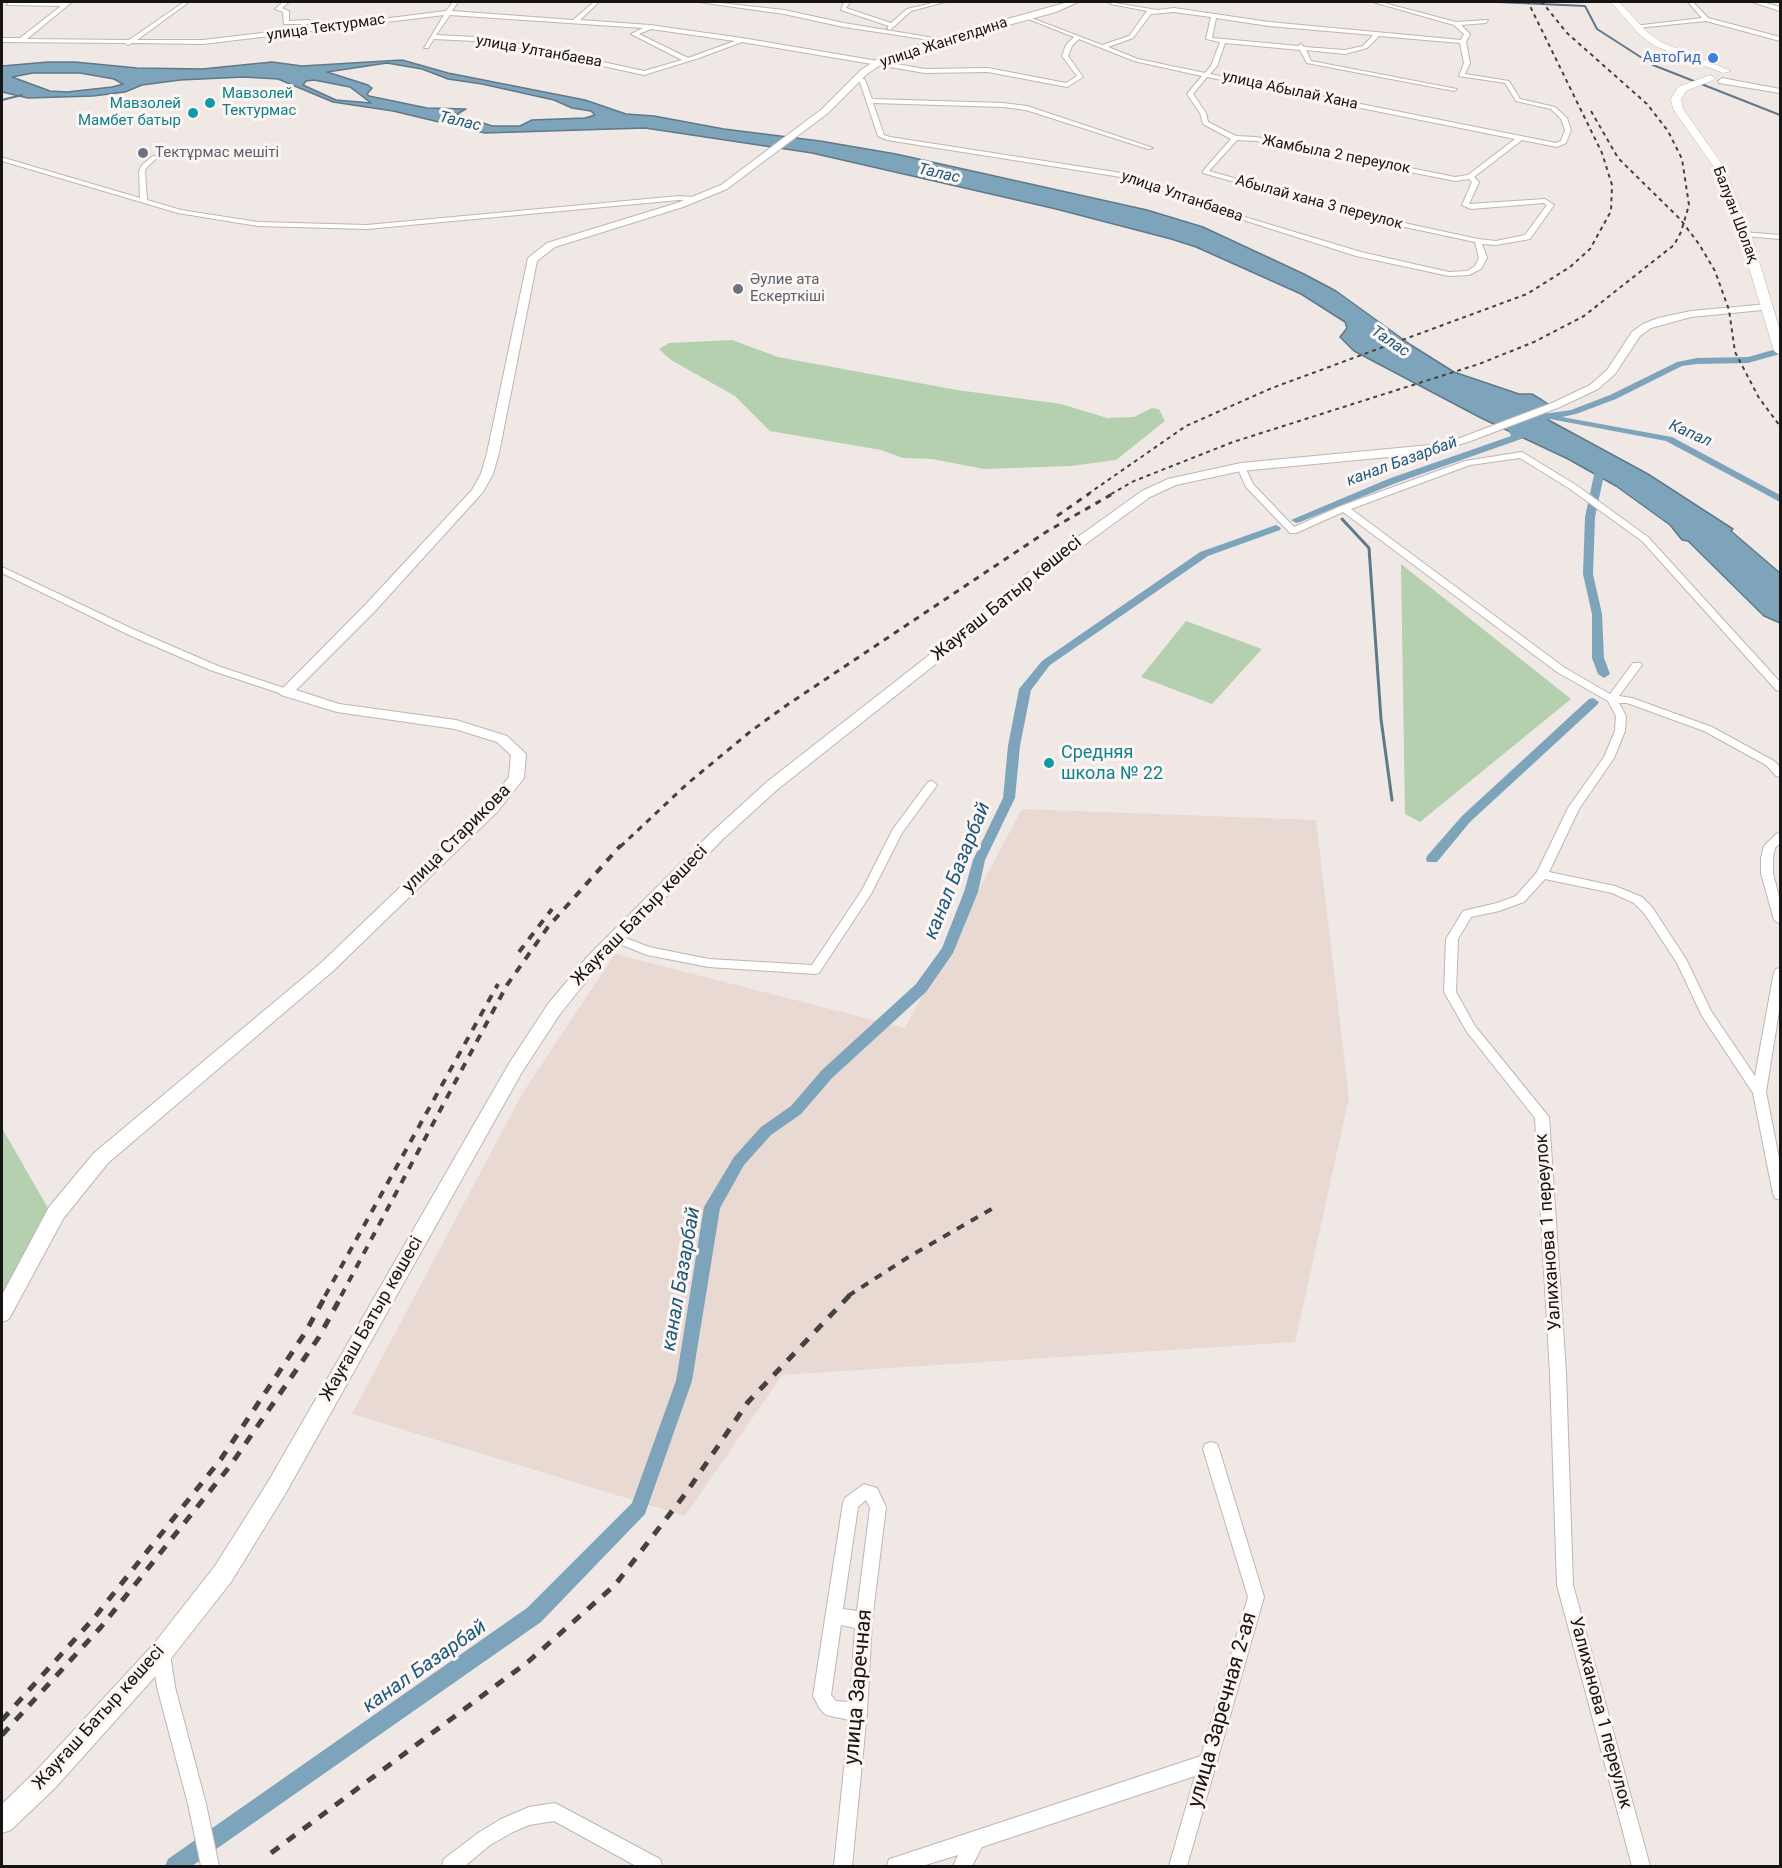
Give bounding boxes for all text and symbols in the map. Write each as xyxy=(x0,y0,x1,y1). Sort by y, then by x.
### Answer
street label: улица Тектурмас xyxy=(266,11,386,45)
street label: улица Жангелдина xyxy=(878,14,1010,72)
street label: улица Ултанбаева xyxy=(475,32,603,72)
place label: АвтоГид xyxy=(1643,49,1701,67)
marker: АвтоГид xyxy=(1706,51,1720,65)
street label: улица Абылай Хана xyxy=(1221,68,1359,114)
place label: Мавзолей Тектурмас xyxy=(222,85,296,120)
place label: Мавзолей Мамбет батыр xyxy=(78,95,181,130)
marker: Мавзолей Тектурмас xyxy=(203,96,217,110)
marker: Мавзолей Мамбет батыр xyxy=(186,106,200,120)
water label: Талас xyxy=(437,108,483,136)
street label: Жамбыла 2 переулок xyxy=(1260,132,1412,178)
place label: Тектұрмас мешіті xyxy=(155,144,279,162)
marker: Тектұрмас мешіті xyxy=(136,146,150,160)
water label: Талас xyxy=(916,160,962,188)
street label: Балуан Шолақ xyxy=(1708,164,1762,266)
street label: улица Ултанбаева xyxy=(1119,168,1245,226)
street label: Абылай хана 3 переулок xyxy=(1233,172,1405,234)
place label: Әулие ата Ескерткіші xyxy=(750,271,825,306)
marker: Әулие ата Ескерткіші xyxy=(731,282,745,296)
water label: Талас xyxy=(1367,322,1413,362)
water label: Капал xyxy=(1666,416,1714,452)
water label: канал Базарбай xyxy=(1344,433,1460,491)
street label: Жауғаш Батыр көшесі xyxy=(928,532,1086,666)
place label: Средняя школа № 22 xyxy=(1061,742,1163,784)
marker: Средняя школа № 22 xyxy=(1042,756,1056,770)
street label: улица Старикова xyxy=(398,780,516,898)
water label: канал Базарбай xyxy=(920,799,996,943)
street label: Жауғаш Батыр көшесі xyxy=(567,841,713,991)
street label: Уалиханова 1 переулок xyxy=(1531,1133,1567,1331)
water label: канал Базарбай xyxy=(658,1205,706,1353)
street label: Жауғаш Батыр көшесі xyxy=(316,1233,428,1405)
street label: улица Заречная xyxy=(840,1608,878,1766)
street label: улица Заречная 2-ая xyxy=(1183,1609,1263,1811)
water label: канал Базарбай xyxy=(358,1615,492,1719)
street label: Уалиханова 1 переулок xyxy=(1564,1615,1636,1811)
street label: Жауғаш Батыр көшесі xyxy=(28,1641,170,1795)

